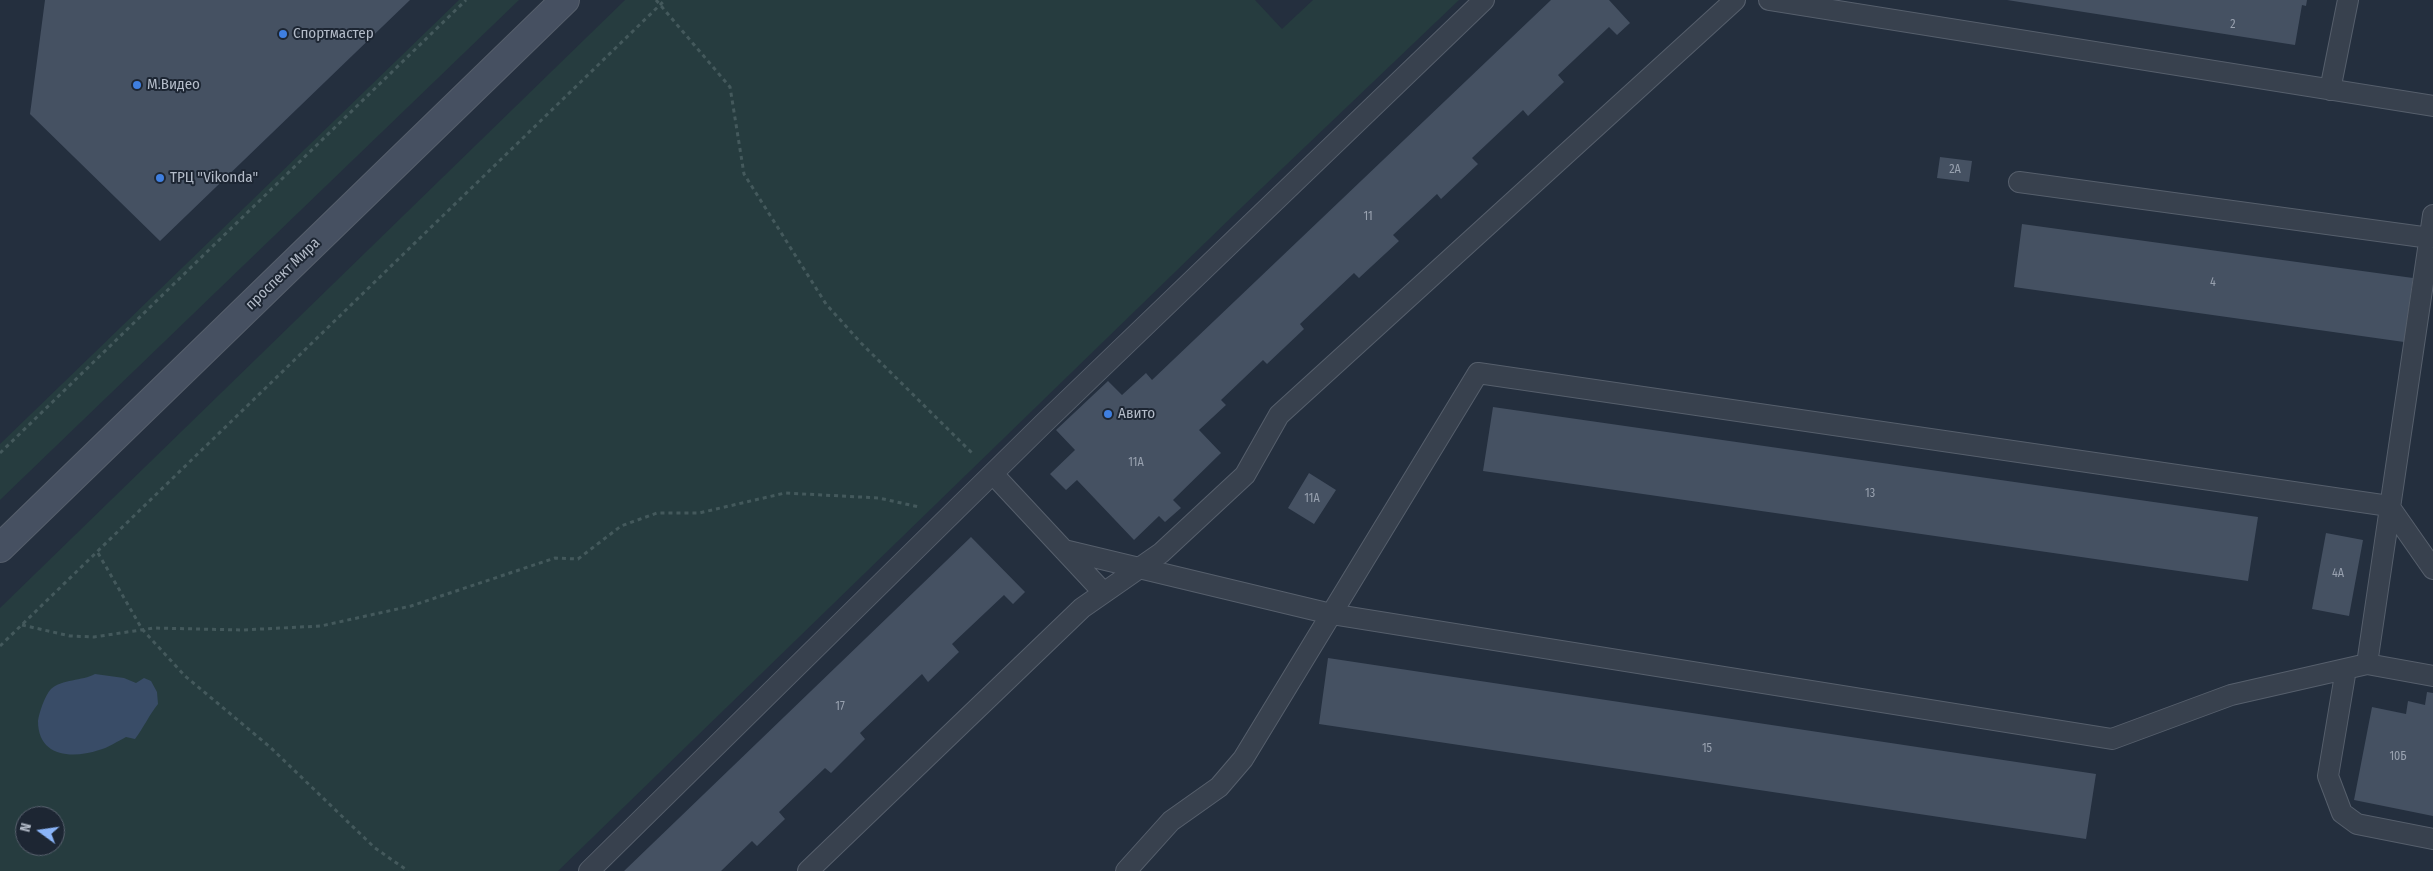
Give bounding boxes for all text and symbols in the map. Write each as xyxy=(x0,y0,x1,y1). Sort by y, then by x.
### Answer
house number: 2 xyxy=(2230,18,2236,32)
place label: Спортмастер xyxy=(293,25,374,43)
marker: Спортмастер xyxy=(277,28,289,40)
place label: М.Видео xyxy=(147,76,200,94)
marker: М.Видео xyxy=(131,79,143,91)
house number: 2А xyxy=(1949,163,1961,177)
place label: ТРЦ "Vikonda" xyxy=(170,169,258,187)
marker: ТРЦ "Vikonda" xyxy=(154,172,166,184)
house number: 11 xyxy=(1363,210,1373,224)
street label: проспект Мира xyxy=(242,234,324,314)
house number: 4 xyxy=(2210,276,2216,290)
place label: Авито xyxy=(1118,405,1155,423)
marker: Авито xyxy=(1102,408,1114,420)
house number: 11А xyxy=(1128,456,1144,470)
house number: 13 xyxy=(1865,487,1875,501)
house number: 11А xyxy=(1304,492,1320,506)
house number: 4А xyxy=(2332,567,2344,581)
house number: 17 xyxy=(835,700,845,714)
house number: 15 xyxy=(1702,742,1712,756)
house number: 10Б xyxy=(2389,750,2407,764)
north arrow xyxy=(15,806,65,856)
text: N xyxy=(17,821,35,834)

